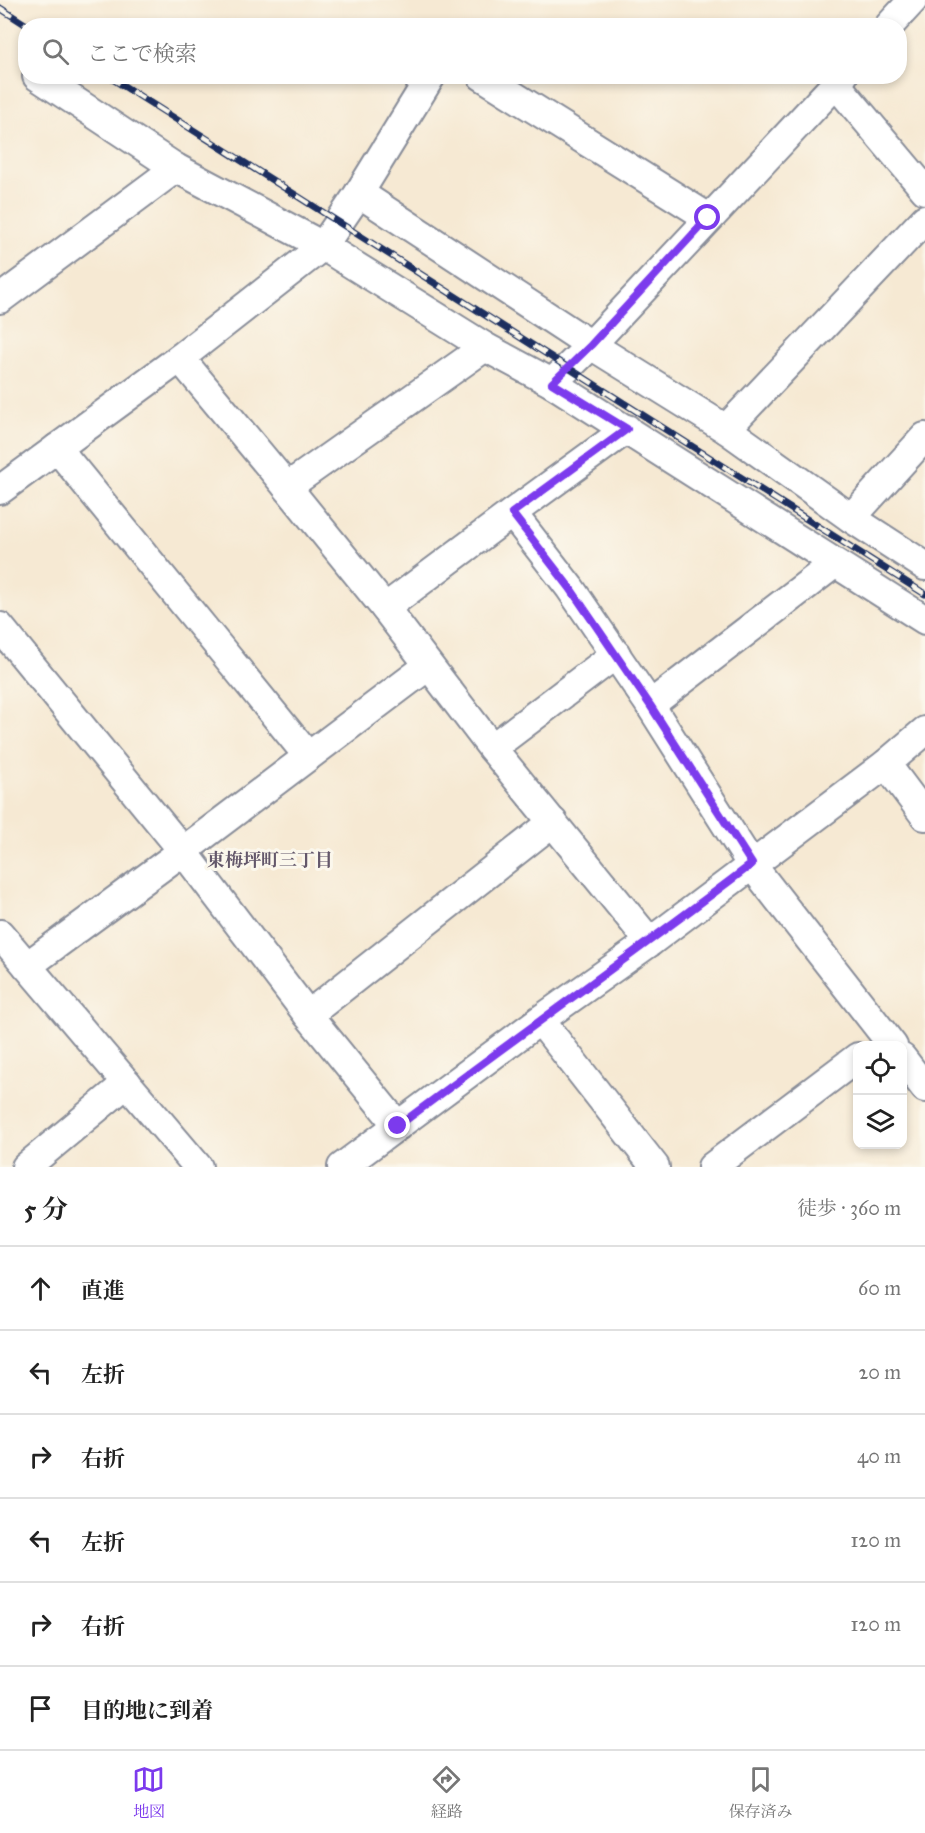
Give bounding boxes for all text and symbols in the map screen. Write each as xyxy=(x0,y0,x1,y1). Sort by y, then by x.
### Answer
search box xyxy=(18,18,907,84)
icon: search xyxy=(39,35,72,68)
text: ここで検索 xyxy=(87,40,197,67)
route start xyxy=(694,204,720,230)
district label: 東梅坪町三丁目 xyxy=(207,849,333,871)
map controls xyxy=(853,1041,907,1149)
button: locate xyxy=(853,1041,907,1095)
button: layers xyxy=(853,1095,907,1149)
route end xyxy=(384,1112,410,1138)
text: 5 分 xyxy=(24,1193,68,1225)
text: 徒歩 · 360 m xyxy=(797,1196,901,1220)
icon: ahead xyxy=(24,1272,57,1305)
text: 60 m xyxy=(858,1276,901,1300)
text: 直進 xyxy=(81,1277,125,1304)
icon: left xyxy=(24,1356,57,1389)
text: 20 m xyxy=(858,1360,901,1384)
text: 左折 xyxy=(81,1361,125,1388)
icon: right xyxy=(24,1440,57,1473)
text: 40 m xyxy=(857,1444,901,1468)
text: 右折 xyxy=(81,1445,125,1472)
icon: left xyxy=(24,1524,57,1557)
text: 120 m xyxy=(850,1528,901,1552)
text: 左折 xyxy=(81,1529,125,1556)
icon: right xyxy=(24,1608,57,1641)
text: 120 m xyxy=(850,1612,901,1636)
text: 右折 xyxy=(81,1613,125,1640)
icon: arrive xyxy=(24,1692,57,1725)
text: 目的地に到着 xyxy=(81,1697,213,1724)
tab: 地図 xyxy=(132,1763,165,1822)
tab: 経路 xyxy=(430,1763,463,1822)
tab: 保存済み xyxy=(728,1763,792,1822)

